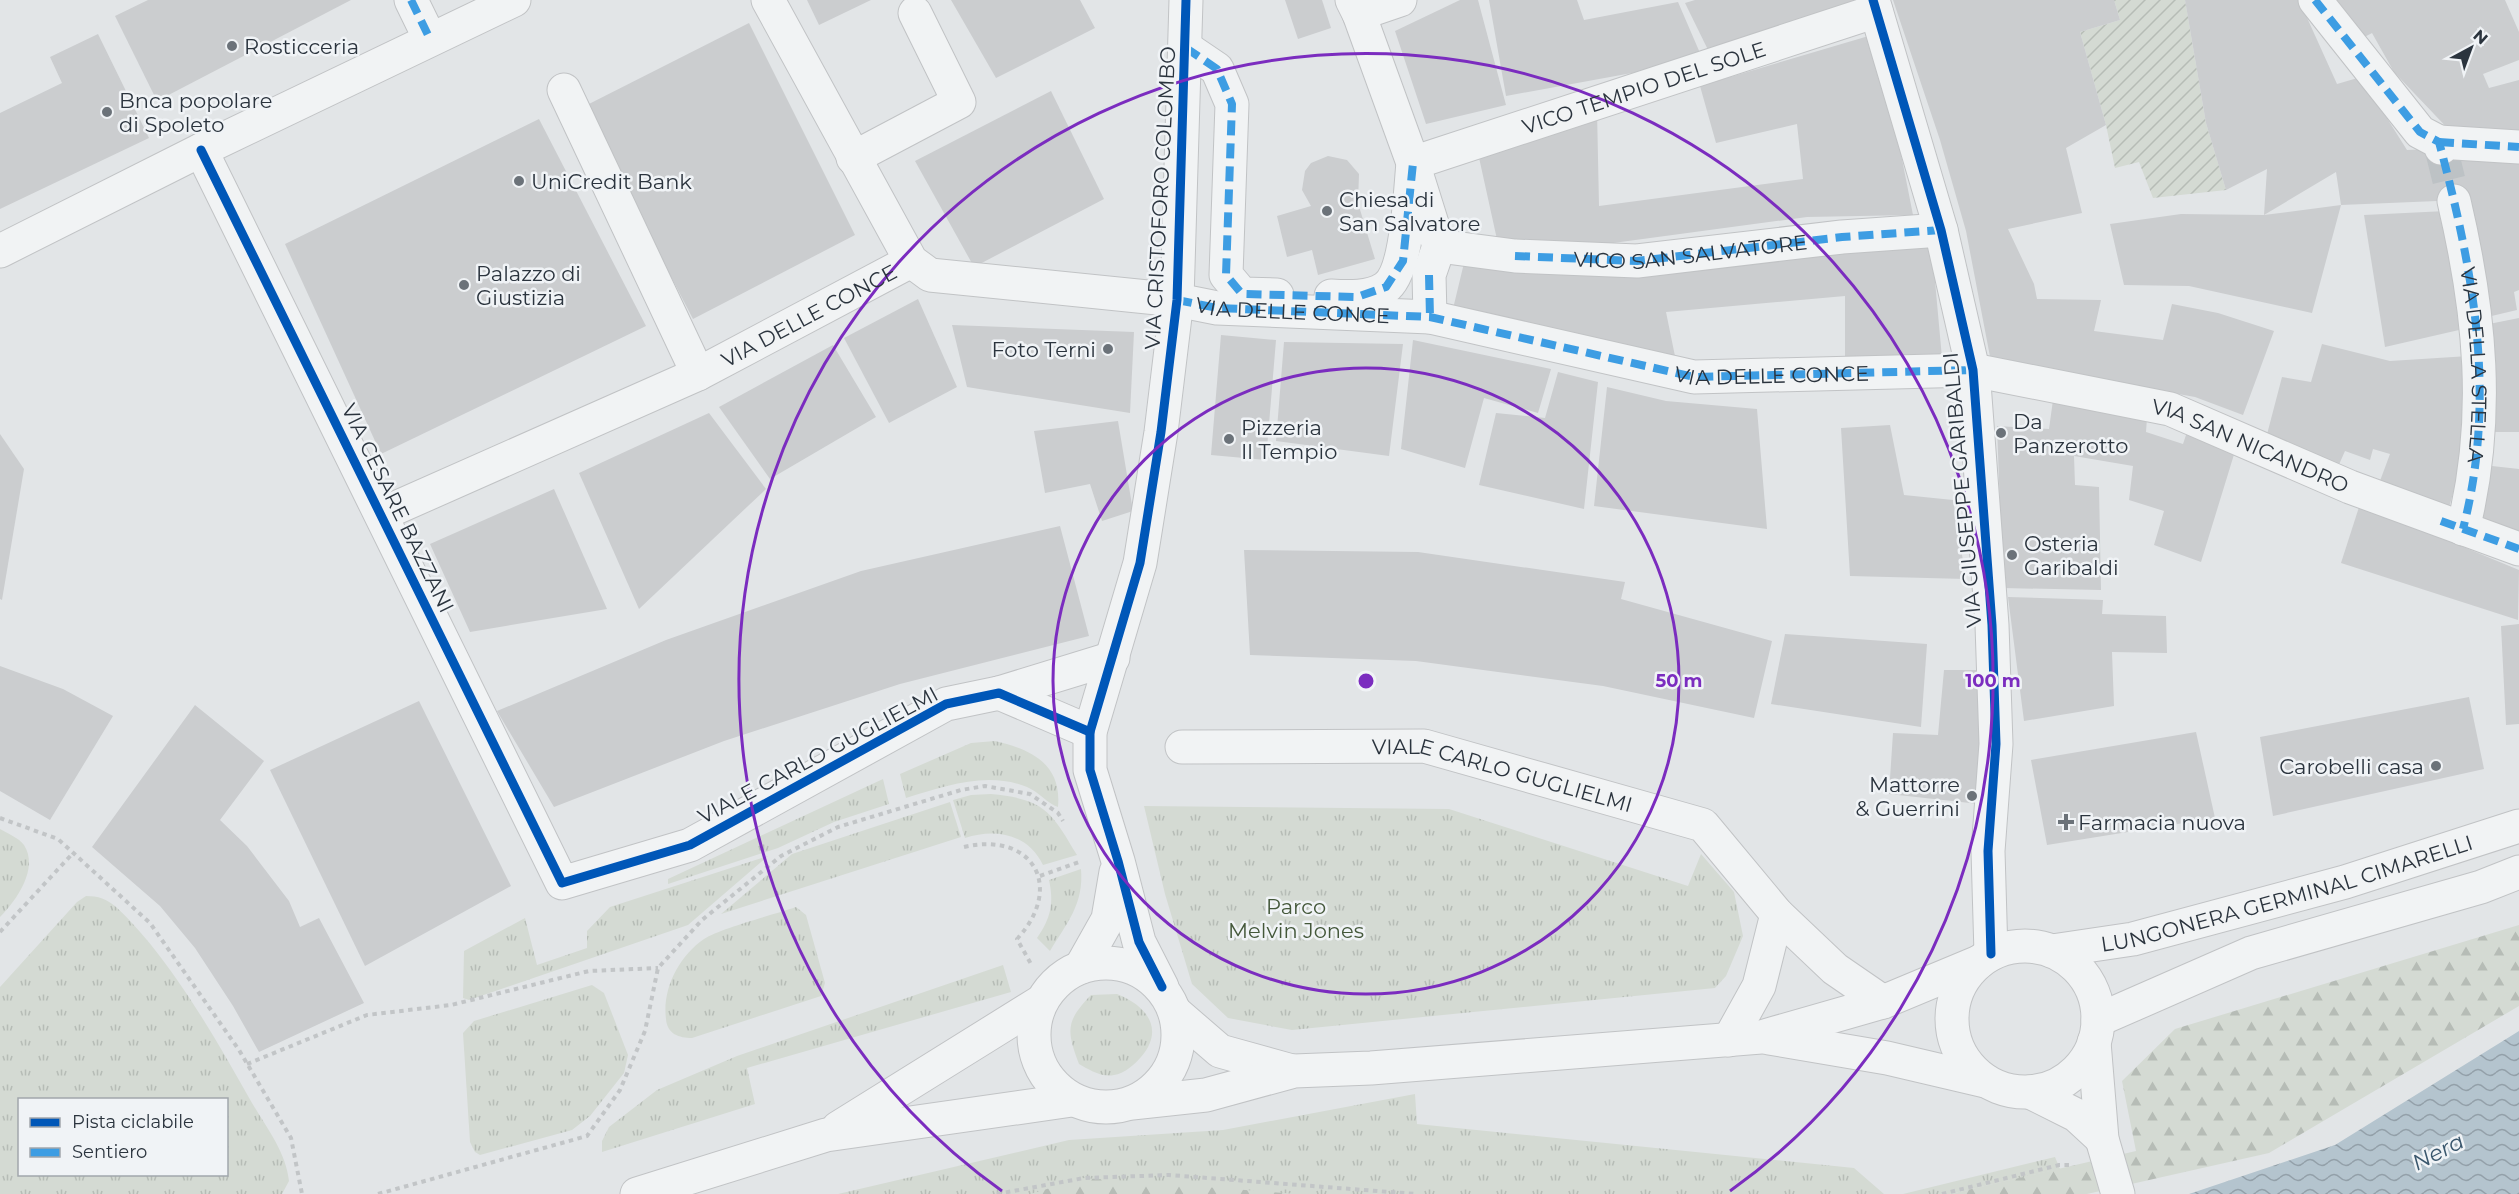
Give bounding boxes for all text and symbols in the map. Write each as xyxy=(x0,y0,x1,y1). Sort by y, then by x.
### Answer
north arrow xyxy=(2441,18,2501,78)
text: N xyxy=(2469,26,2492,48)
place label: Rosticceria xyxy=(244,34,359,59)
street label: VICO TEMPIO DEL SOLE xyxy=(1519,36,1769,139)
marker: Rosticceria xyxy=(225,39,239,53)
street label: VIA CRISTOFORO COLOMBO xyxy=(1140,46,1180,350)
place label: Bnca popolare di Spoleto xyxy=(119,88,272,137)
marker: Bnca popolare di Spoleto xyxy=(100,105,114,119)
place label: UniCredit Bank xyxy=(531,169,692,194)
marker: UniCredit Bank xyxy=(512,174,526,188)
place label: Chiesa di San Salvatore xyxy=(1339,187,1480,236)
marker: Chiesa di San Salvatore xyxy=(1320,204,1334,218)
street label: VICO SAN SALVATORE xyxy=(1573,229,1809,274)
street label: VIA DELLE CONCE xyxy=(717,259,901,372)
place label: Palazzo di Giustizia xyxy=(476,261,581,310)
street label: VIA DELLA STELLA xyxy=(2455,265,2492,465)
marker: Palazzo di Giustizia xyxy=(457,278,471,292)
street label: VIA DELLE CONCE xyxy=(1193,291,1391,328)
place label: Foto Terni xyxy=(991,337,1096,362)
marker: Foto Terni xyxy=(1101,342,1115,356)
street label: VIA GIUSEPPE GARIBALDI xyxy=(1938,351,1986,629)
street label: VIA DELLE CONCE xyxy=(1672,360,1869,389)
street label: VIA SAN NICANDRO xyxy=(2150,393,2353,498)
street label: VIA CESARE BAZZANI xyxy=(336,399,460,617)
place label: Da Panzerotto xyxy=(2013,409,2128,458)
place label: Pizzeria Il Tempio xyxy=(1241,415,1337,464)
marker: Da Panzerotto xyxy=(1994,426,2008,440)
marker: Pizzeria Il Tempio xyxy=(1222,432,1236,446)
place label: Osteria Garibaldi xyxy=(2024,531,2119,580)
marker: Osteria Garibaldi xyxy=(2005,548,2019,562)
text: 50 m xyxy=(1656,670,1702,692)
text: 100 m xyxy=(1965,670,2021,692)
centre of rings xyxy=(1356,671,1376,691)
street label: VIALE CARLO GUGLIELMI xyxy=(694,681,942,829)
street label: VIALE CARLO GUGLIELMI xyxy=(1372,733,1635,817)
place label: Carobelli casa xyxy=(2279,754,2424,779)
marker: Carobelli casa xyxy=(2429,759,2443,773)
place label: Mattorre & Guerrini xyxy=(1855,772,1960,821)
marker: Mattorre & Guerrini xyxy=(1965,789,1979,803)
place label: Farmacia nuova xyxy=(2078,810,2246,835)
marker: Farmacia nuova xyxy=(2059,815,2073,829)
street label: LUNGONERA GERMINAL CIMARELLI xyxy=(2099,829,2476,956)
park label: Parco Melvin Jones xyxy=(1228,894,1364,943)
legend xyxy=(18,1098,228,1176)
text: Pista ciclabile xyxy=(72,1111,194,1133)
water label: Nera xyxy=(2408,1128,2468,1176)
text: Sentiero xyxy=(72,1141,147,1163)

